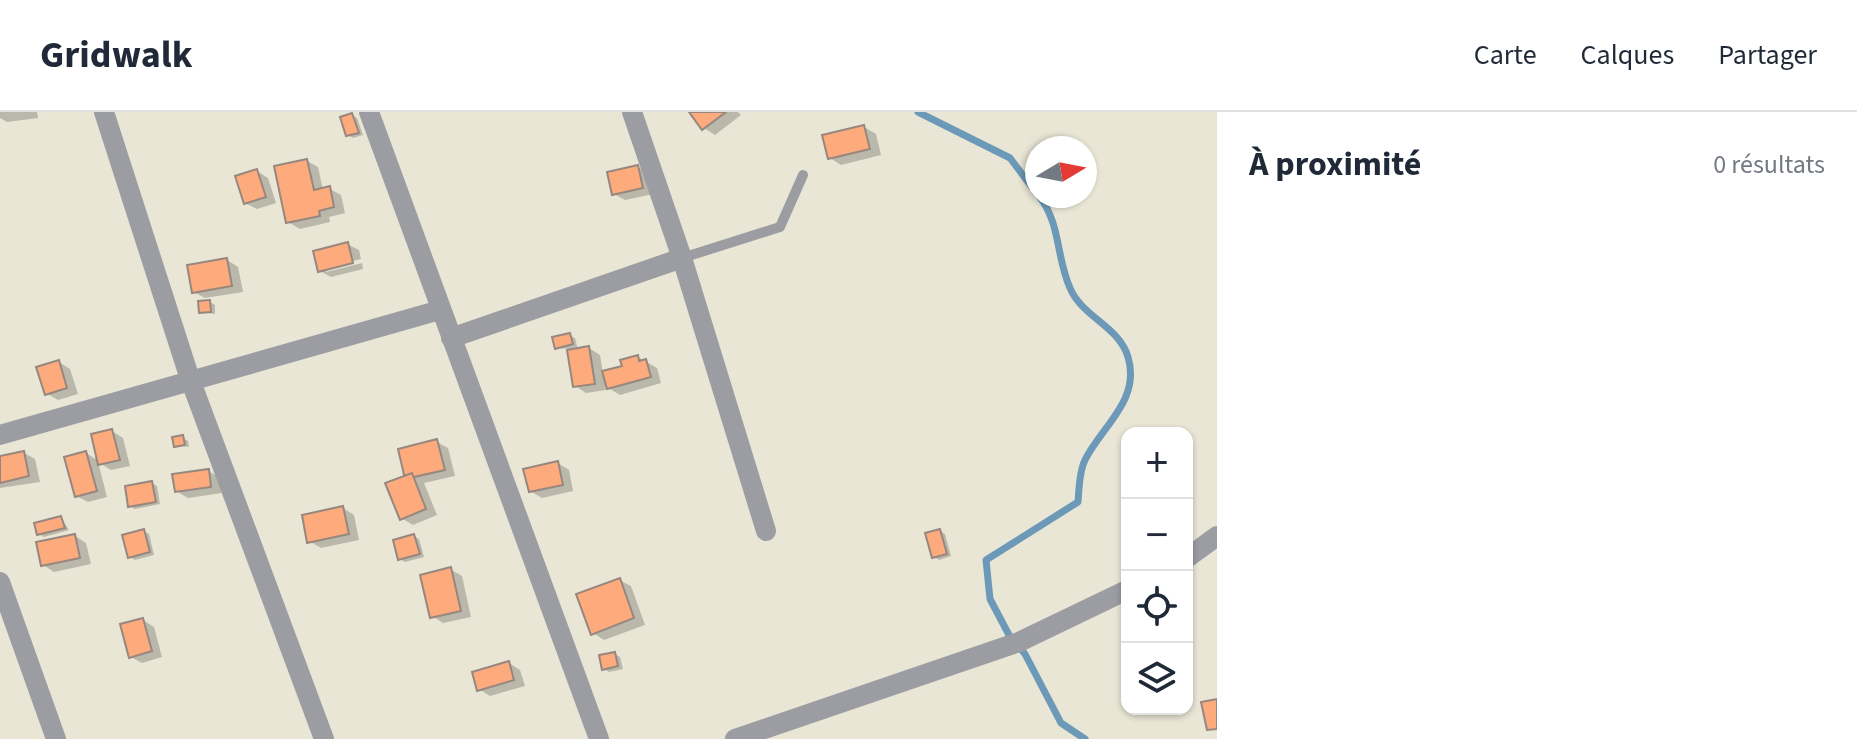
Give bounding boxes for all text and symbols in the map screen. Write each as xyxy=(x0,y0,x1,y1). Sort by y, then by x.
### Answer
text: Gridwalk xyxy=(40,28,192,82)
text: Carte xyxy=(1474,35,1537,75)
text: Calques xyxy=(1581,35,1674,75)
text: Partager xyxy=(1718,35,1817,75)
north arrow xyxy=(1025,136,1097,208)
text: À proximité xyxy=(1249,140,1421,189)
text: 0 résultats xyxy=(1713,146,1825,183)
map controls xyxy=(1121,427,1193,715)
button: + xyxy=(1121,427,1193,499)
button: − xyxy=(1121,499,1193,571)
button: locate xyxy=(1121,571,1193,643)
button: layers xyxy=(1121,643,1193,715)

